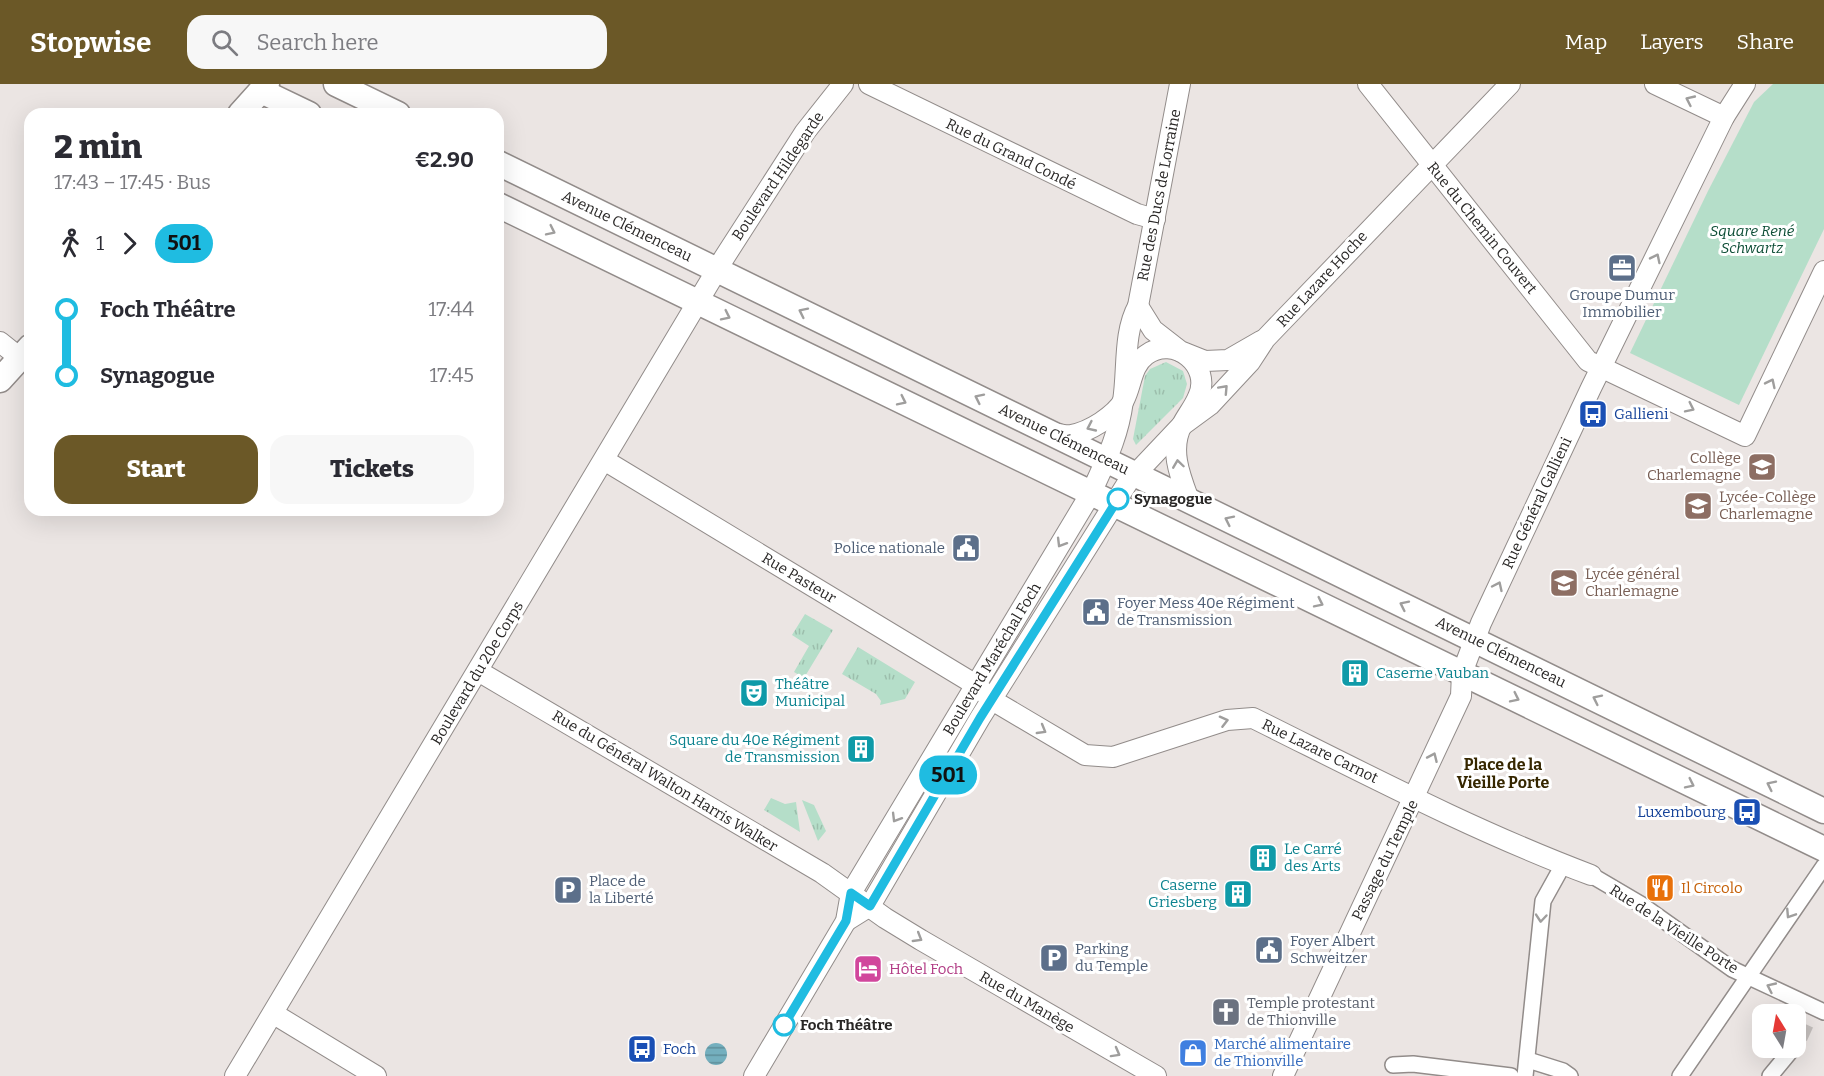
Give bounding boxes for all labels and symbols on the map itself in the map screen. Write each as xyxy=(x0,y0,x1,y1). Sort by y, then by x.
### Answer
one-way arrow xyxy=(1685,95,1696,107)
street label: Rue des Ducs de Lorraine xyxy=(1133,107,1185,283)
street label: Boulevard Hildegarde xyxy=(728,108,828,244)
street label: Rue du Grand Condé xyxy=(943,115,1079,193)
street label: Rue du Chemin Couvert xyxy=(1423,159,1541,298)
street label: Avenue Clémenceau xyxy=(559,187,695,265)
park label: Square René Schwartz xyxy=(1710,222,1795,257)
one-way arrow xyxy=(544,223,555,235)
street label: Rue Lazare Hoche xyxy=(1273,227,1371,331)
office icon: Groupe Dumur Immobilier xyxy=(1606,252,1638,284)
one-way arrow xyxy=(1648,253,1660,264)
place label: Groupe Dumur Immobilier xyxy=(1569,286,1675,321)
one-way arrow xyxy=(799,308,810,319)
one-way arrow xyxy=(720,309,731,320)
one-way arrow xyxy=(1763,378,1775,389)
one-way arrow xyxy=(1217,385,1228,396)
one-way arrow xyxy=(974,393,985,405)
one-way arrow xyxy=(895,394,906,405)
bus stop icon: Gallieni xyxy=(1577,398,1609,430)
street label: Avenue Clémenceau xyxy=(996,400,1132,478)
one-way arrow xyxy=(1683,401,1694,413)
place label: Gallieni xyxy=(1614,405,1669,423)
one-way arrow xyxy=(1086,419,1097,431)
street label: Rue Général Gallieni xyxy=(1499,434,1576,572)
place label: Collège Charlemagne xyxy=(1647,449,1741,484)
school or university icon: Collège Charlemagne xyxy=(1746,451,1778,483)
one-way arrow xyxy=(1172,460,1184,469)
marker: Synagogue xyxy=(1107,488,1129,510)
place label: Lycée-Collège Charlemagne xyxy=(1719,488,1816,523)
place label: Synagogue xyxy=(1134,490,1212,508)
school or university icon: Lycée-Collège Charlemagne xyxy=(1682,490,1714,522)
one-way arrow xyxy=(1225,515,1236,527)
public building icon: Police nationale xyxy=(950,532,982,564)
one-way arrow xyxy=(1057,537,1068,547)
place label: Police nationale xyxy=(834,539,945,557)
street label: Rue Pasteur xyxy=(759,549,840,607)
place label: Lycée général Charlemagne xyxy=(1585,565,1680,600)
school or university icon: Lycée général Charlemagne xyxy=(1548,567,1580,599)
street label: Boulevard Maréchal Foch xyxy=(939,579,1045,739)
one-way arrow xyxy=(1491,581,1503,592)
place label: Foyer Mess 40e Régiment de Transmission xyxy=(1117,594,1295,629)
public building icon: Foyer Mess 40e Régiment de Transmission xyxy=(1080,596,1112,628)
one-way arrow xyxy=(1312,596,1323,608)
street label: Boulevard du 20e Corps xyxy=(427,598,527,748)
one-way arrow xyxy=(1400,601,1411,612)
street label: Avenue Clémenceau xyxy=(1433,613,1569,691)
building icon: Caserne Vauban xyxy=(1339,657,1371,689)
place label: Caserne Vauban xyxy=(1376,664,1490,682)
place label: Théâtre Municipal xyxy=(775,675,845,710)
theatre icon: Théâtre Municipal xyxy=(738,677,770,709)
one-way arrow xyxy=(1508,691,1519,703)
one-way arrow xyxy=(1592,695,1603,707)
street label: Rue du Général Walton Harris Walker xyxy=(549,706,781,856)
street label: Rue Lazare Carnot xyxy=(1259,715,1381,787)
one-way arrow xyxy=(1219,716,1229,729)
one-way arrow xyxy=(1036,723,1046,734)
place label: Square du 40e Régiment de Transmission xyxy=(669,731,841,766)
building icon: Square du 40e Régiment de Transmission xyxy=(845,733,877,765)
one-way arrow xyxy=(1426,753,1438,764)
district label: Place de la Vieille Porte xyxy=(1457,755,1549,792)
line badge: 501 xyxy=(914,756,982,794)
one-way arrow xyxy=(1684,777,1694,788)
one-way arrow xyxy=(1767,781,1778,793)
bus stop icon: Luxembourg xyxy=(1731,796,1763,828)
street label: Passage du Temple xyxy=(1348,797,1422,923)
place label: Luxembourg xyxy=(1637,803,1726,821)
one-way arrow xyxy=(892,812,903,822)
place label: Le Carré des Arts xyxy=(1284,840,1342,875)
building icon: Le Carré des Arts xyxy=(1247,842,1279,874)
place label: Place de la Liberté xyxy=(589,872,654,907)
restaurant icon: Il Circolo xyxy=(1644,872,1676,904)
parking icon: Place de la Liberté xyxy=(552,874,584,906)
place label: Caserne Griesberg xyxy=(1148,876,1217,911)
building icon: Caserne Griesberg xyxy=(1222,878,1254,910)
place label: Il Circolo xyxy=(1681,879,1743,897)
street label: Rue de la Vieille Porte xyxy=(1606,881,1742,977)
one-way arrow xyxy=(1786,907,1797,918)
one-way arrow xyxy=(1535,914,1548,923)
one-way arrow xyxy=(912,931,922,943)
place label: Foyer Albert Schweitzer xyxy=(1290,932,1376,967)
public building icon: Foyer Albert Schweitzer xyxy=(1253,934,1285,966)
place label: Parking du Temple xyxy=(1075,940,1148,975)
parking icon: Parking du Temple xyxy=(1038,942,1070,974)
hotel icon: Hôtel Foch xyxy=(852,953,884,985)
place label: Hôtel Foch xyxy=(889,960,964,978)
street label: Rue du Manège xyxy=(976,968,1078,1036)
one-way arrow xyxy=(1766,983,1777,995)
place label: Temple protestant de Thionville xyxy=(1247,994,1375,1029)
church icon: Temple protestant de Thionville xyxy=(1210,996,1242,1028)
north arrow xyxy=(1752,1004,1806,1058)
marker: Foch Théâtre xyxy=(773,1014,795,1036)
place label: Foch Théâtre xyxy=(800,1016,892,1034)
bus stop icon: Foch xyxy=(626,1033,658,1065)
place label: Marché alimentaire de Thionville xyxy=(1214,1035,1351,1070)
shop icon: Marché alimentaire de Thionville xyxy=(1177,1037,1209,1069)
place label: Foch xyxy=(663,1040,697,1058)
one-way arrow xyxy=(1110,1046,1121,1058)

